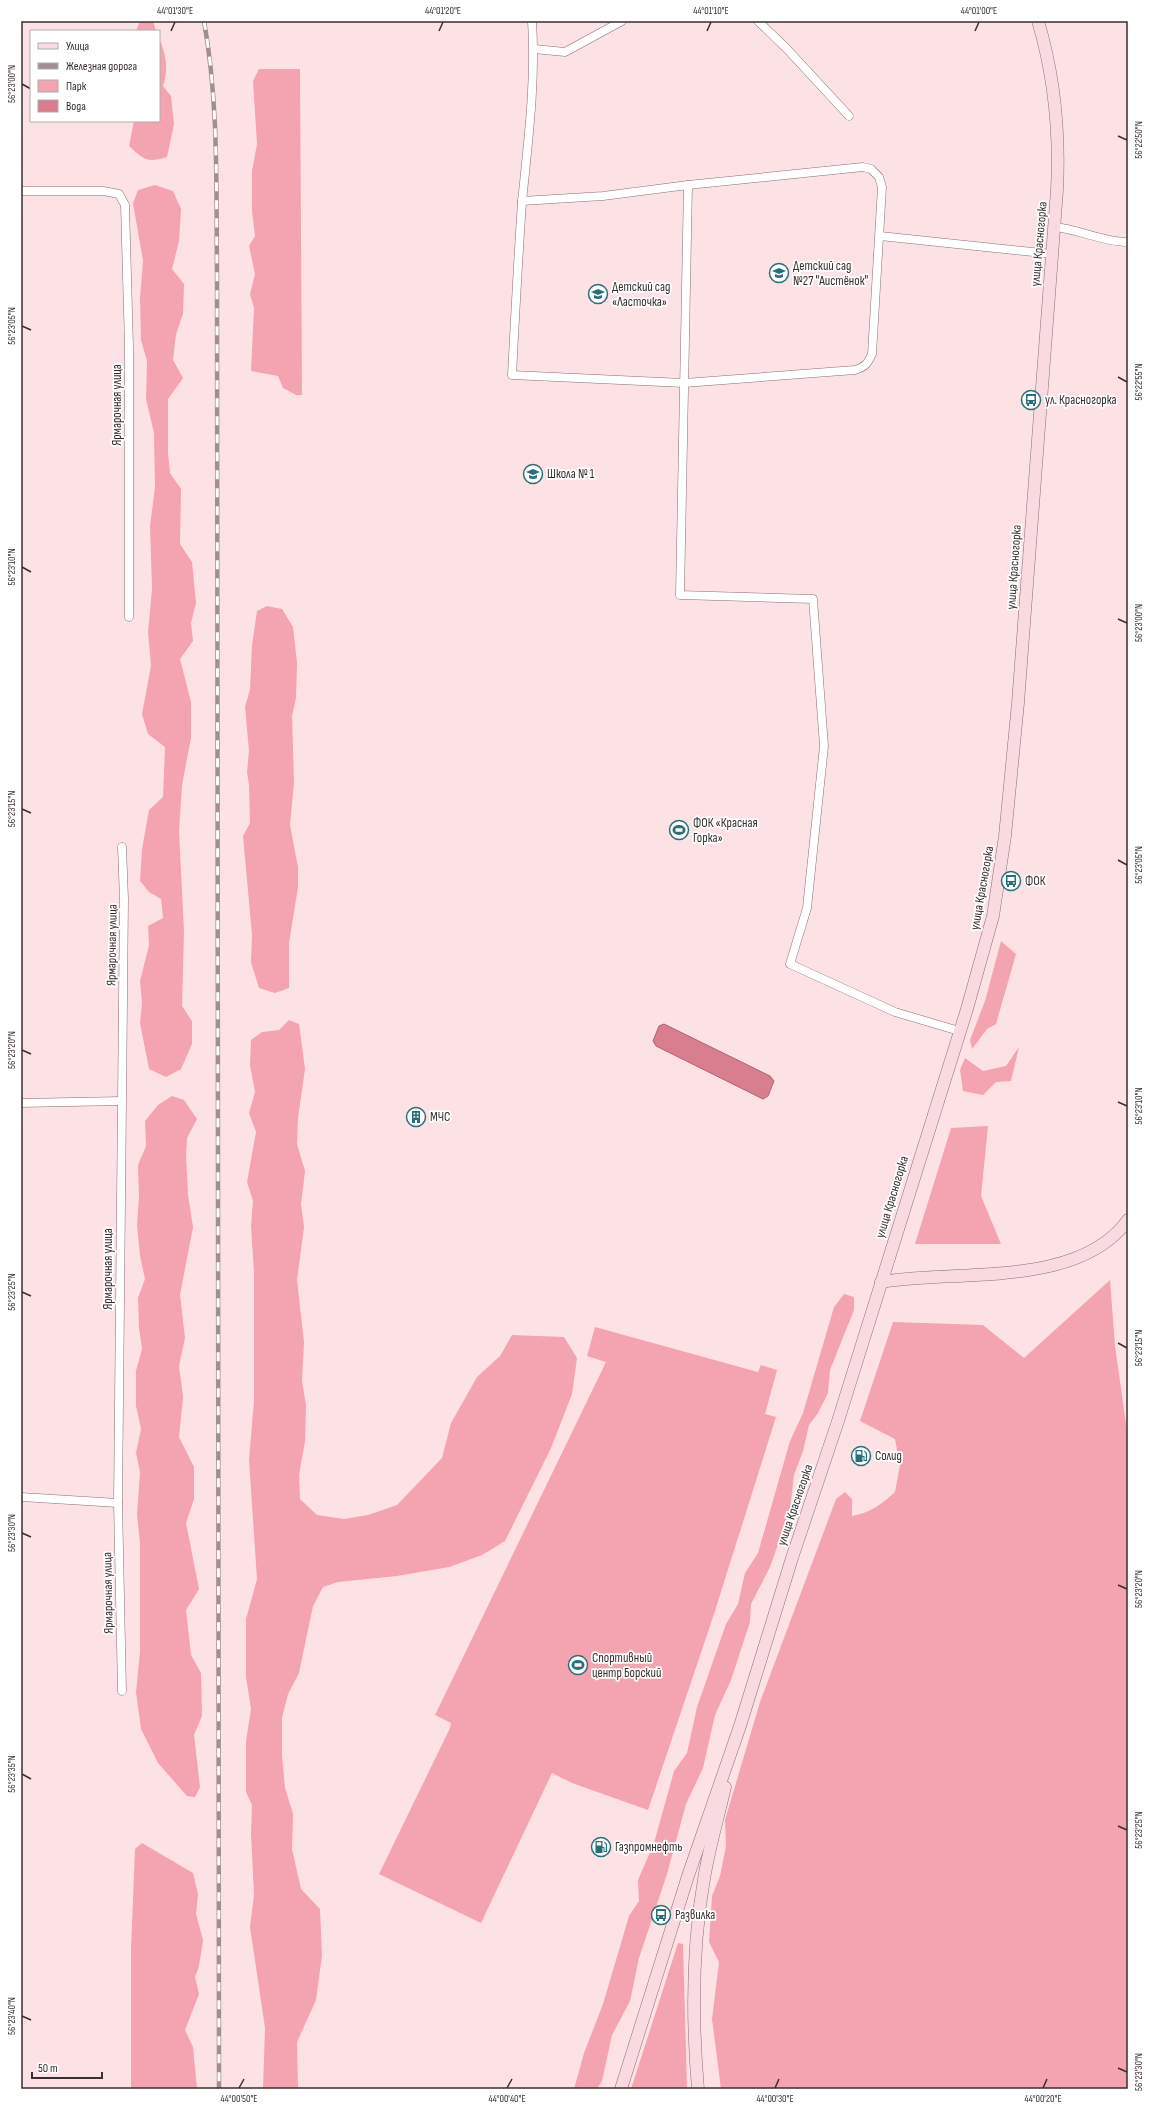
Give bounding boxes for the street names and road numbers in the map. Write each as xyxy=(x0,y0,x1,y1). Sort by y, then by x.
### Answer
street label: улица Красногорка xyxy=(1027,201,1051,287)
street label: Ярмарочная улица xyxy=(109,364,125,446)
street label: улица Красногорка xyxy=(1003,524,1025,610)
street label: улица Красногорка xyxy=(967,845,997,931)
street label: Ярмарочная улица xyxy=(103,904,121,986)
street label: улица Красногорка xyxy=(872,1154,912,1240)
street label: Ярмарочная улица xyxy=(100,1228,116,1310)
street label: улица Красногорка xyxy=(774,1462,816,1548)
street label: Ярмарочная улица xyxy=(99,1552,117,1634)

